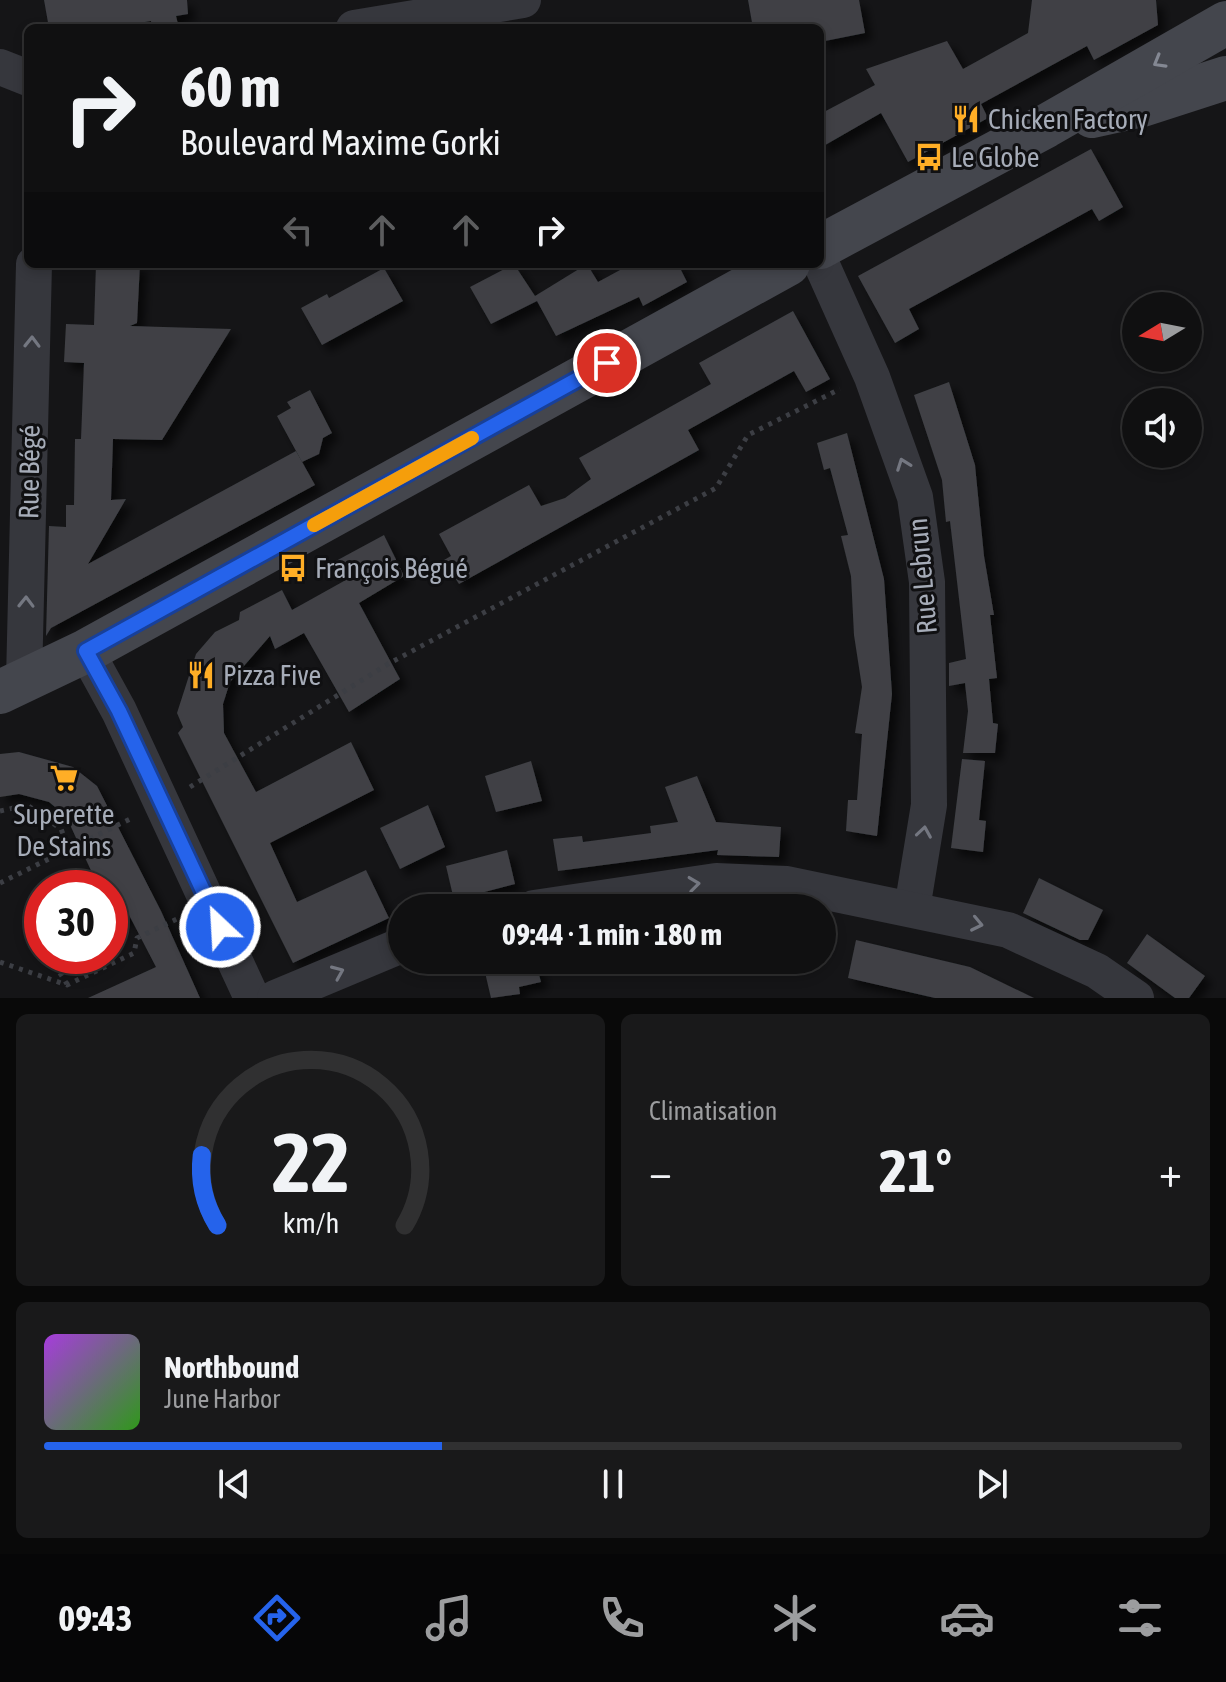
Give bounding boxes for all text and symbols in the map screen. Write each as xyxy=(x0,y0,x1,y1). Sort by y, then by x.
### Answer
one-way arrow xyxy=(1153,52,1167,68)
text: 60 m xyxy=(180,55,281,119)
icon: right xyxy=(48,56,152,160)
place label: Chicken Factory xyxy=(988,103,1148,135)
restaurant icon: Chicken Factory xyxy=(951,104,981,134)
text: Boulevard Maxime Gorki xyxy=(180,121,501,163)
place label: Le Globe xyxy=(951,141,1040,173)
bus stop icon: Le Globe xyxy=(914,142,944,172)
icon: left xyxy=(276,208,320,252)
icon: ahead xyxy=(360,208,404,252)
icon: ahead xyxy=(444,208,488,252)
icon: right xyxy=(528,208,572,252)
north arrow xyxy=(1122,292,1202,372)
map controls xyxy=(1122,292,1202,468)
pin xyxy=(573,329,641,397)
one-way arrow xyxy=(23,335,40,348)
icon: arrive xyxy=(585,341,629,385)
button: sound xyxy=(1122,388,1202,468)
street label: Rue Bégé xyxy=(12,425,46,519)
one-way arrow xyxy=(896,457,913,471)
street label: Rue Lebrun xyxy=(901,517,943,635)
place label: François Bégué xyxy=(315,552,468,584)
bus stop icon: François Bégué xyxy=(278,553,308,583)
one-way arrow xyxy=(17,595,35,608)
place label: Pizza Five xyxy=(223,659,321,691)
restaurant icon: Pizza Five xyxy=(186,660,216,690)
supermarket icon: Superette De Stains xyxy=(49,763,79,793)
place label: Superette De Stains xyxy=(14,798,114,862)
one-way arrow xyxy=(915,825,932,839)
speed limit sign: 30 xyxy=(24,870,128,974)
one-way arrow xyxy=(688,875,701,892)
position arrow xyxy=(178,885,262,969)
one-way arrow xyxy=(970,915,984,932)
text: 09:44 · 1 min · 180 m xyxy=(502,917,722,951)
one-way arrow xyxy=(330,965,345,981)
text: Climatisation xyxy=(649,1096,777,1126)
text: 22 xyxy=(271,1114,350,1210)
text: 21° xyxy=(879,1136,952,1205)
text: − xyxy=(649,1146,672,1196)
text: + xyxy=(1159,1146,1182,1196)
text: km/h xyxy=(282,1206,339,1239)
text: Northbound xyxy=(164,1350,299,1384)
text: June Harbor xyxy=(164,1384,280,1414)
icon: previous xyxy=(212,1462,256,1506)
icon: pause xyxy=(591,1462,635,1506)
icon: next xyxy=(970,1462,1014,1506)
icon: directions xyxy=(249,1590,305,1646)
icon: music xyxy=(421,1590,477,1646)
icon: phone xyxy=(594,1590,650,1646)
icon: climate xyxy=(767,1590,823,1646)
icon: car xyxy=(939,1590,995,1646)
icon: filters xyxy=(1112,1590,1168,1646)
text: 09:43 xyxy=(58,1597,132,1639)

